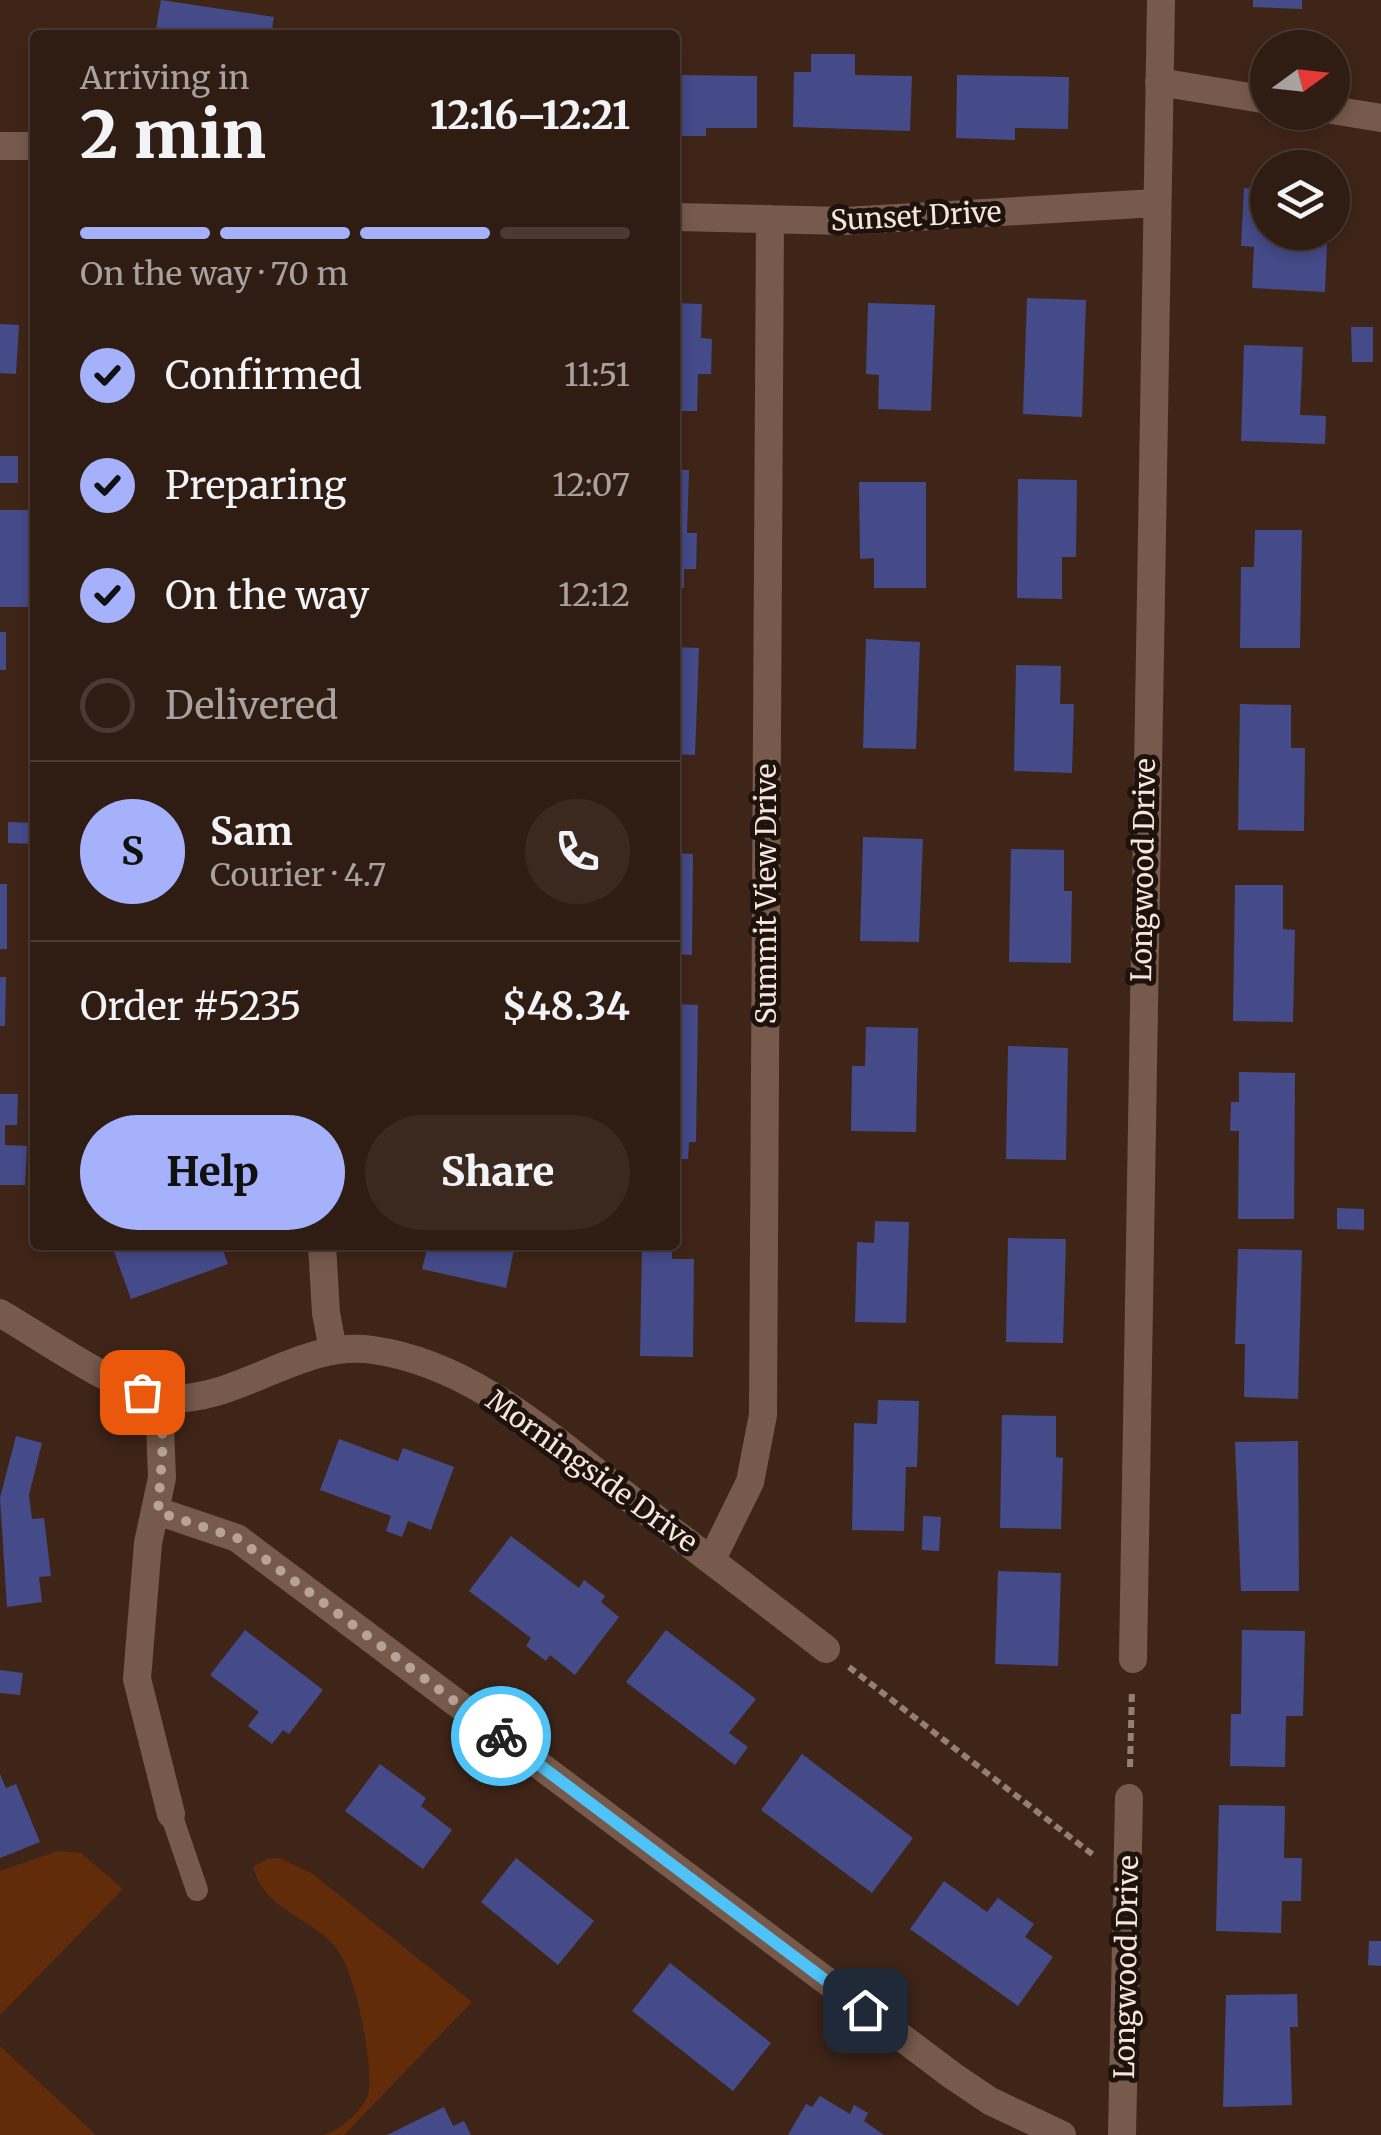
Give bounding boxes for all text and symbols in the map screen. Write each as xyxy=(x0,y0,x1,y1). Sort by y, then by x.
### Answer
north arrow xyxy=(1250,30,1350,130)
map controls xyxy=(1250,30,1350,250)
text: Arriving in xyxy=(80,58,249,98)
text: 12:16–12:21 xyxy=(430,92,630,139)
text: 2 min xyxy=(80,94,266,176)
button: layers xyxy=(1250,150,1350,250)
street label: Sunset Drive xyxy=(830,194,1002,238)
text: On the way · 70 m xyxy=(80,254,348,294)
icon: check xyxy=(80,348,135,403)
text: Confirmed xyxy=(165,352,362,399)
text: 11:51 xyxy=(564,355,630,395)
icon: check xyxy=(80,458,135,513)
text: Preparing xyxy=(165,462,347,509)
text: 12:07 xyxy=(552,465,630,505)
icon: check xyxy=(80,568,135,623)
text: On the way xyxy=(165,572,369,619)
text: 12:12 xyxy=(558,575,630,615)
text: Delivered xyxy=(165,682,338,729)
street label: Longwood Drive xyxy=(1123,758,1163,982)
street label: Summit View Drive xyxy=(748,764,784,1024)
button: phone xyxy=(525,799,630,904)
text: Sam xyxy=(210,808,293,855)
text: S xyxy=(121,828,144,875)
text: Courier · 4.7 xyxy=(210,855,386,895)
text: Order #5235 xyxy=(80,983,302,1030)
text: $48.34 xyxy=(502,983,630,1030)
button: Help xyxy=(80,1115,345,1230)
button: Share xyxy=(365,1115,630,1230)
pin xyxy=(100,1350,185,1435)
icon: bag xyxy=(115,1365,170,1420)
street label: Morningside Drive xyxy=(479,1382,705,1560)
courier xyxy=(451,1686,551,1786)
icon: bike xyxy=(474,1709,529,1764)
street label: Longwood Drive xyxy=(1106,1855,1146,2079)
pin xyxy=(823,1968,908,2053)
icon: home xyxy=(838,1983,893,2038)

